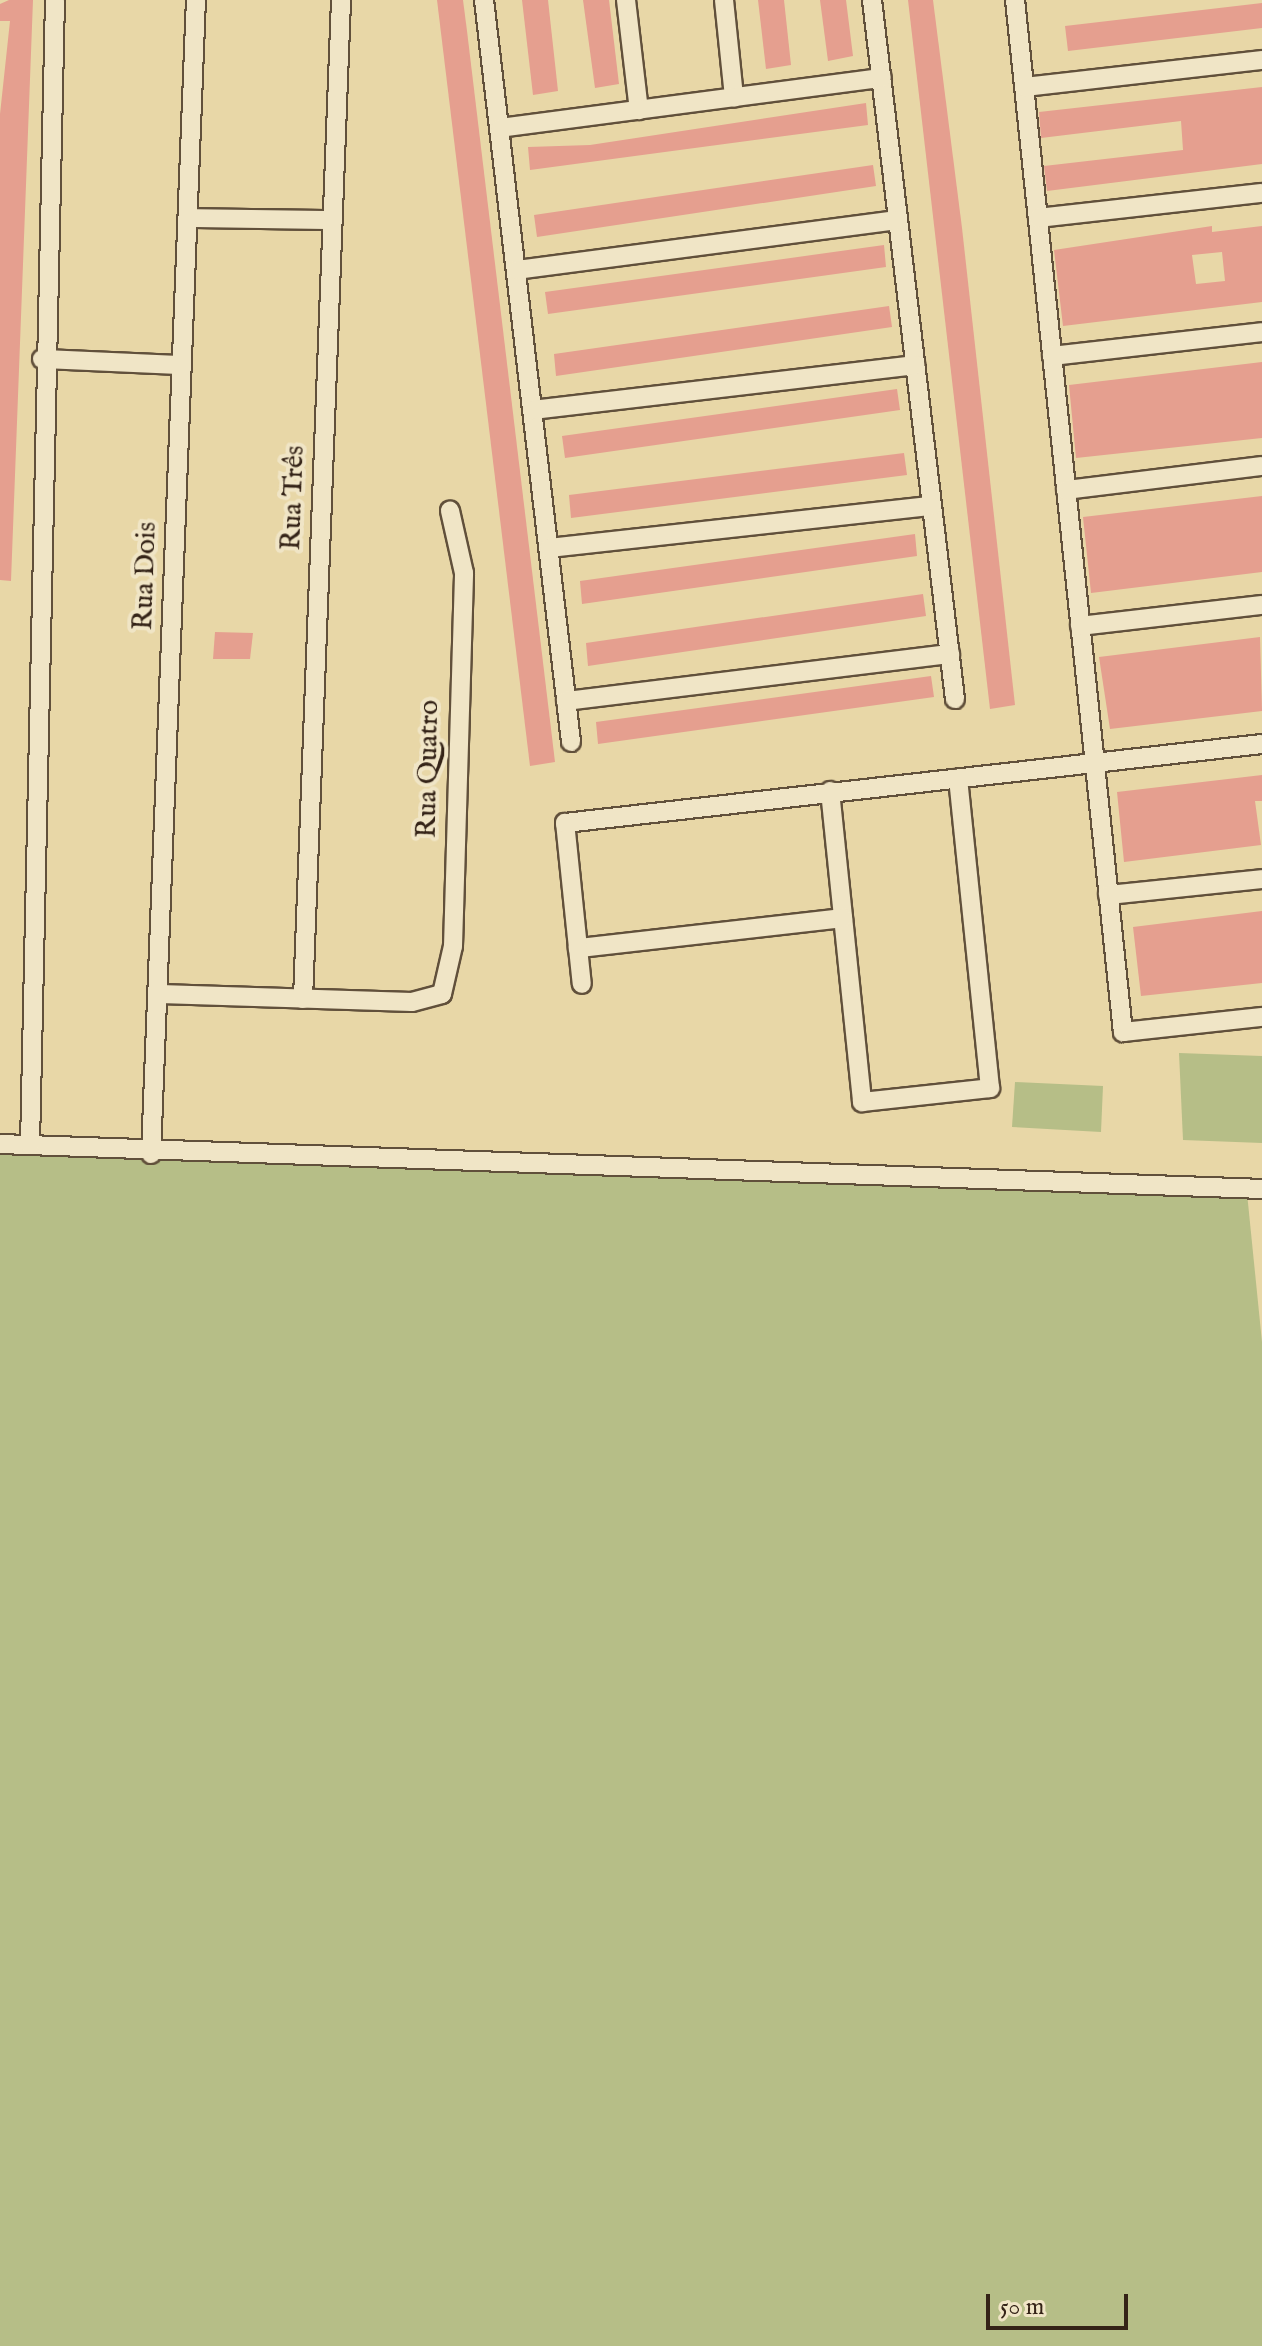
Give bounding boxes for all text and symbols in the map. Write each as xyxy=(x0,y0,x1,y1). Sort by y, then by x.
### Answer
street label: Rua Três xyxy=(275,445,313,551)
street label: Rua Dois xyxy=(127,521,165,631)
street label: Rua Quatro xyxy=(411,699,447,839)
scale bar xyxy=(990,2278,1132,2328)
text: 50 m xyxy=(1000,2292,1044,2323)

